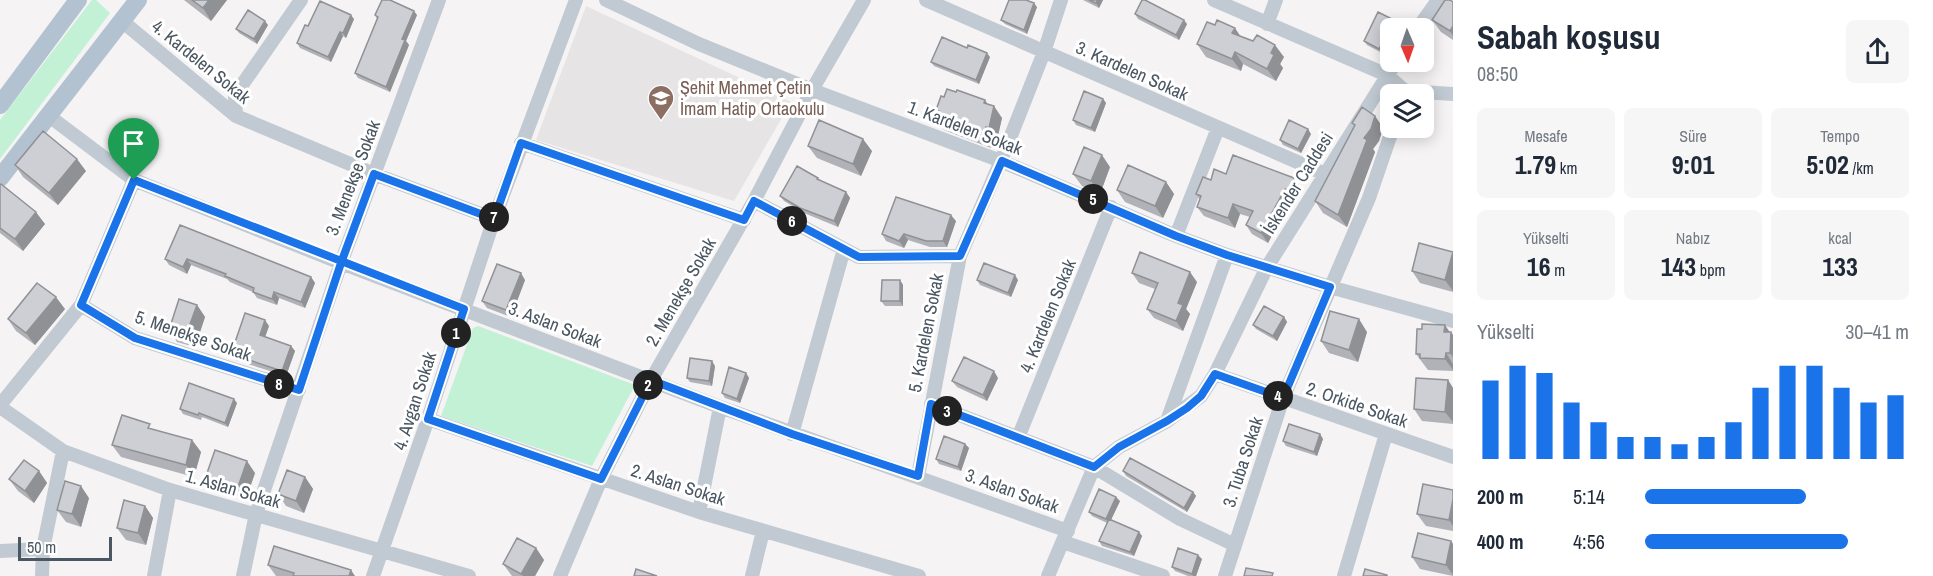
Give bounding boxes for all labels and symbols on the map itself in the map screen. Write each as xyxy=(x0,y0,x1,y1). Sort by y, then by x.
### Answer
street label: 4. Kardelen Sokak xyxy=(147,14,257,110)
north arrow xyxy=(1380,18,1434,72)
street label: 3. Kardelen Sokak xyxy=(1072,35,1193,107)
place label: Şehit Mehmet Çetin İmam Hatip Ortaokulu xyxy=(680,75,824,121)
school or university icon: Şehit Mehmet Çetin İmam Hatip Ortaokulu xyxy=(646,83,676,121)
street label: 1. Kardelen Sokak xyxy=(904,94,1027,161)
street label: 3. Menekşe Sokak xyxy=(319,116,386,239)
pin xyxy=(108,118,159,180)
street label: İskender Caddesi xyxy=(1256,127,1339,238)
pin: 5 xyxy=(1078,184,1108,214)
pin: 7 xyxy=(479,202,509,232)
pin: 6 xyxy=(777,206,807,236)
street label: 2. Menekşe Sokak xyxy=(639,232,722,351)
street label: 4. Kardelen Sokak xyxy=(1013,255,1082,376)
street label: 5. Kardelen Sokak xyxy=(902,271,949,394)
street label: 3. Aslan Sokak xyxy=(505,295,606,354)
street label: 5. Menekşe Sokak xyxy=(132,304,255,367)
pin: 1 xyxy=(441,318,471,348)
street label: 4. Avgan Sokak xyxy=(387,348,442,453)
pin: 8 xyxy=(264,369,294,399)
pin: 2 xyxy=(633,370,663,400)
street label: 2. Orkide Sokak xyxy=(1303,375,1412,434)
pin: 4 xyxy=(1263,381,1293,411)
pin: 3 xyxy=(932,396,962,426)
street label: 3. Tuba Sokak xyxy=(1216,413,1269,510)
street label: 2. Aslan Sokak xyxy=(628,458,729,512)
street label: 3. Aslan Sokak xyxy=(962,462,1063,519)
street label: 1. Aslan Sokak xyxy=(183,463,284,514)
scale bar xyxy=(18,534,112,562)

